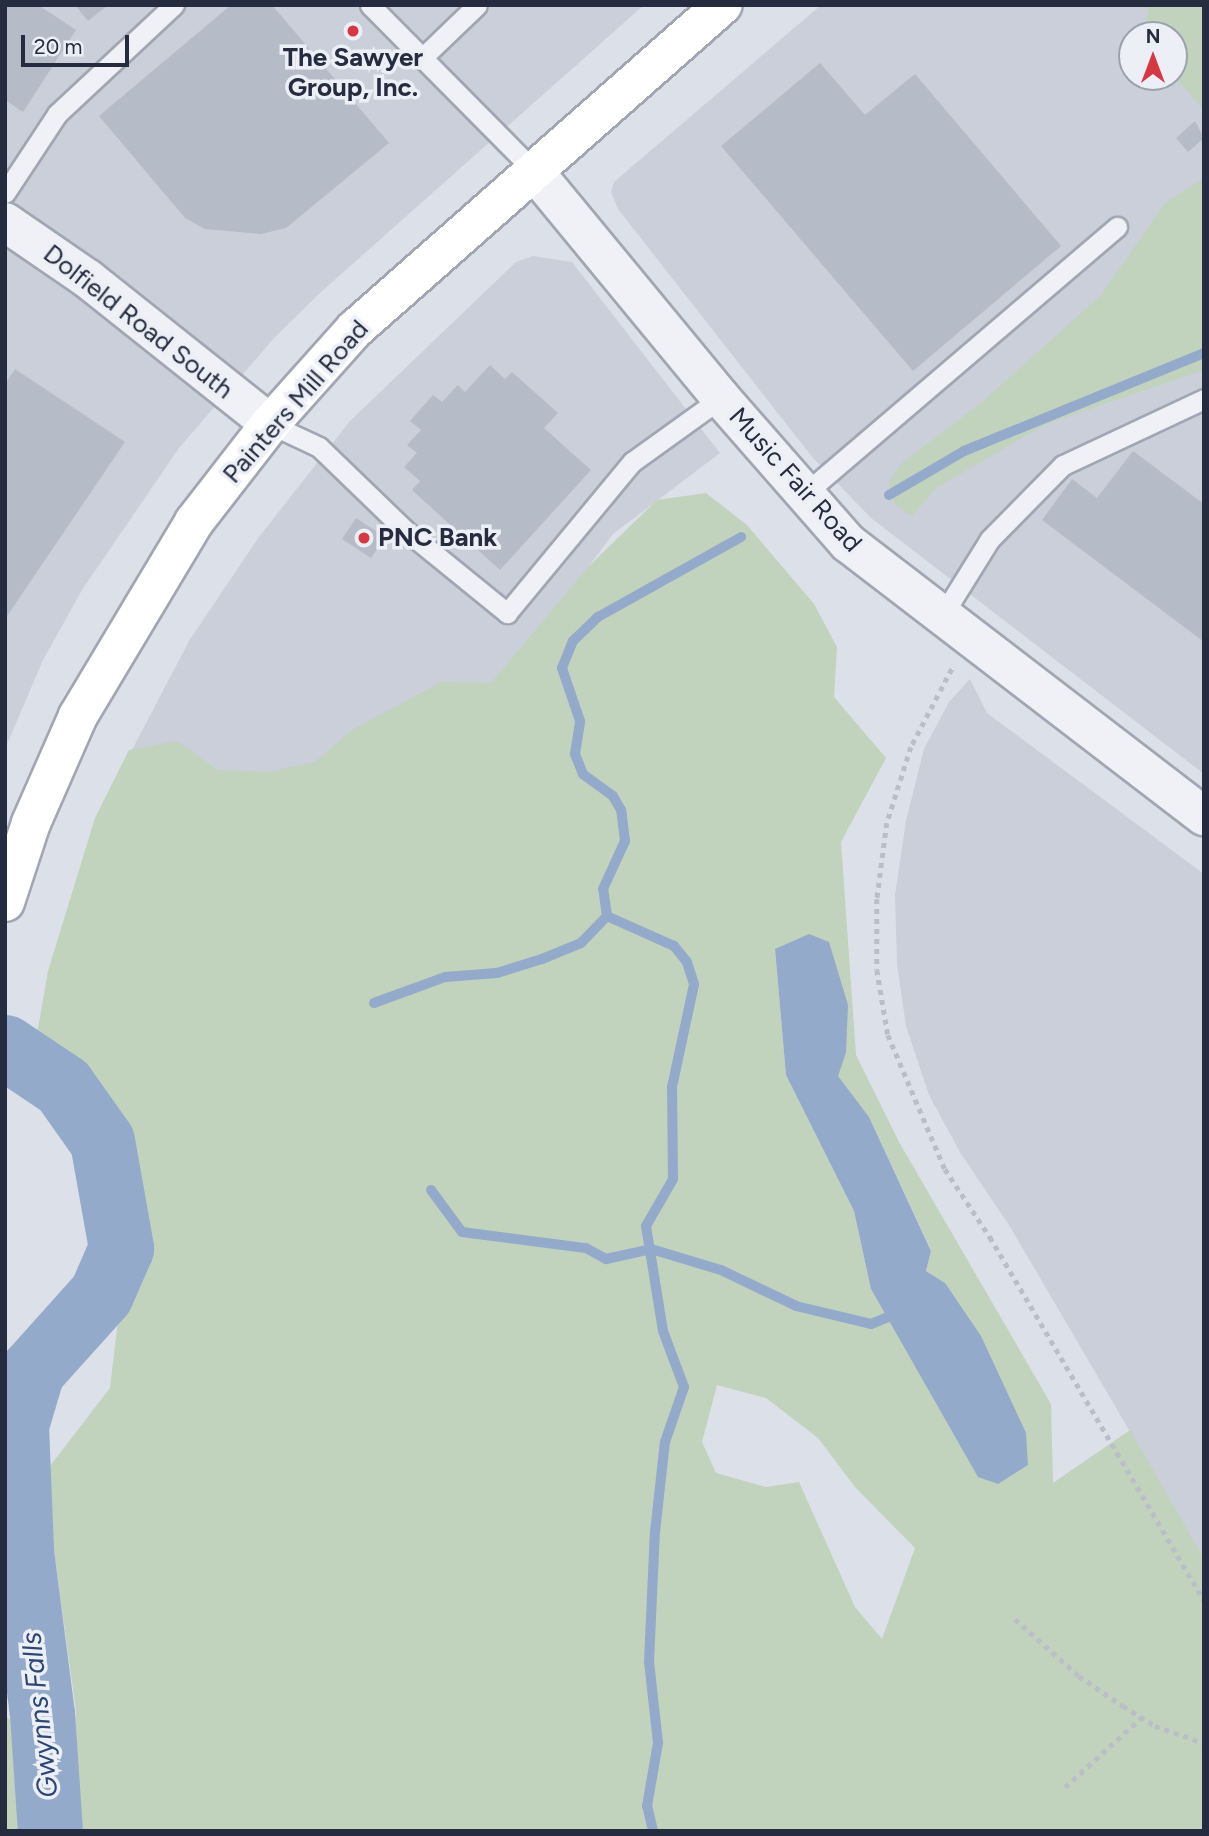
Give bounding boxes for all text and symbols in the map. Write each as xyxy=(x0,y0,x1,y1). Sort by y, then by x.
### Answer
scale bar xyxy=(24,21,133,65)
north arrow xyxy=(1118,21,1188,91)
marker: The Sawyer Group, Inc. xyxy=(345,23,361,39)
text: N xyxy=(1146,25,1160,48)
text: 20 m xyxy=(34,34,82,59)
place label: The Sawyer Group, Inc. xyxy=(283,42,423,104)
street label: Dolfield Road South xyxy=(37,238,239,406)
street label: Painters Mill Road xyxy=(217,314,375,490)
street label: Music Fair Road xyxy=(722,401,868,559)
place label: PNC Bank xyxy=(378,522,497,554)
marker: PNC Bank xyxy=(356,530,372,546)
water label: Gwynns Falls xyxy=(14,1631,64,1799)

